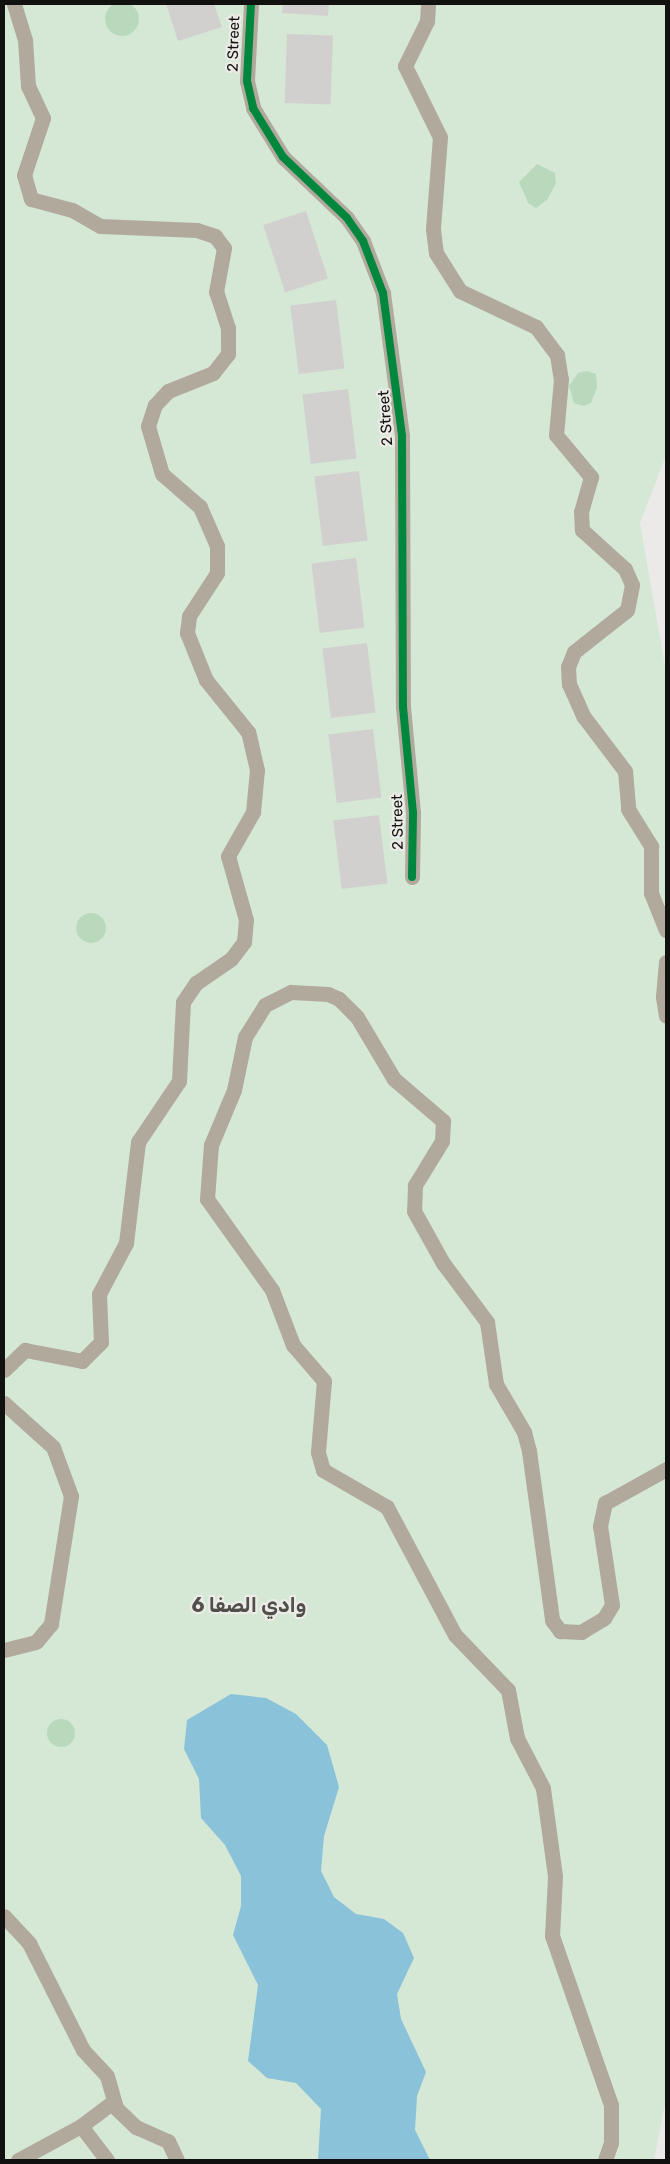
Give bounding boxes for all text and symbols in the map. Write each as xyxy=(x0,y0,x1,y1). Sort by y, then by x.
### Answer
street label: 2 Street xyxy=(224,16,244,72)
street label: 2 Street xyxy=(375,390,397,446)
street label: 2 Street xyxy=(389,794,407,850)
district label: وادي الصفا 6 xyxy=(192,1593,306,1617)

